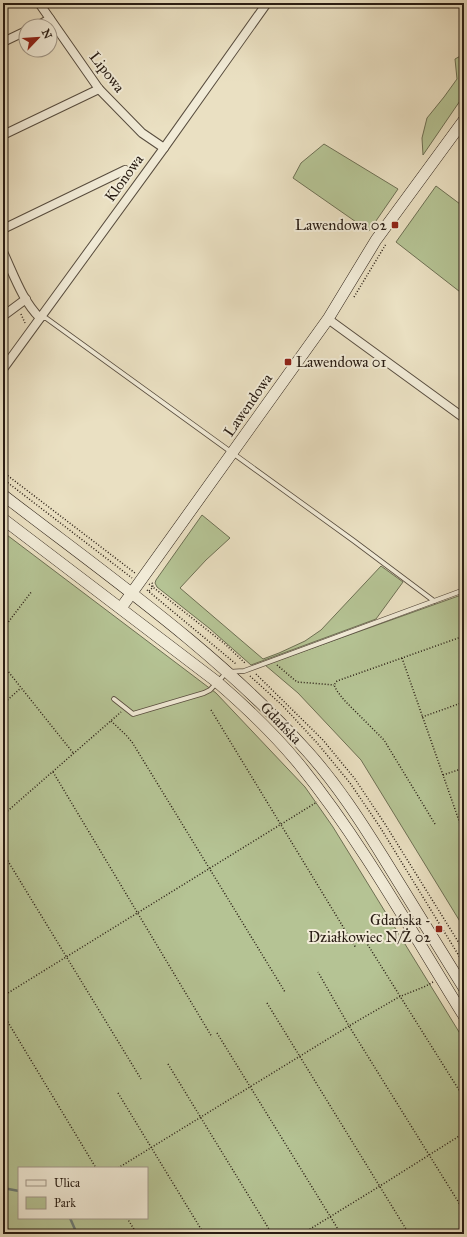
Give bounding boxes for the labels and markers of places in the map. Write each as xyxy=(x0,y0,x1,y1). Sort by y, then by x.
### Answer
place label: Lawendowa 02 xyxy=(295,216,388,234)
marker: Lawendowa 02 xyxy=(390,220,400,230)
place label: Lawendowa 01 xyxy=(296,353,386,371)
marker: Lawendowa 01 xyxy=(283,357,293,367)
place label: Gdańska - Działkowiec N/Ż 02 xyxy=(308,911,432,946)
marker: Gdańska - Działkowiec N/Ż 02 xyxy=(434,924,444,934)

